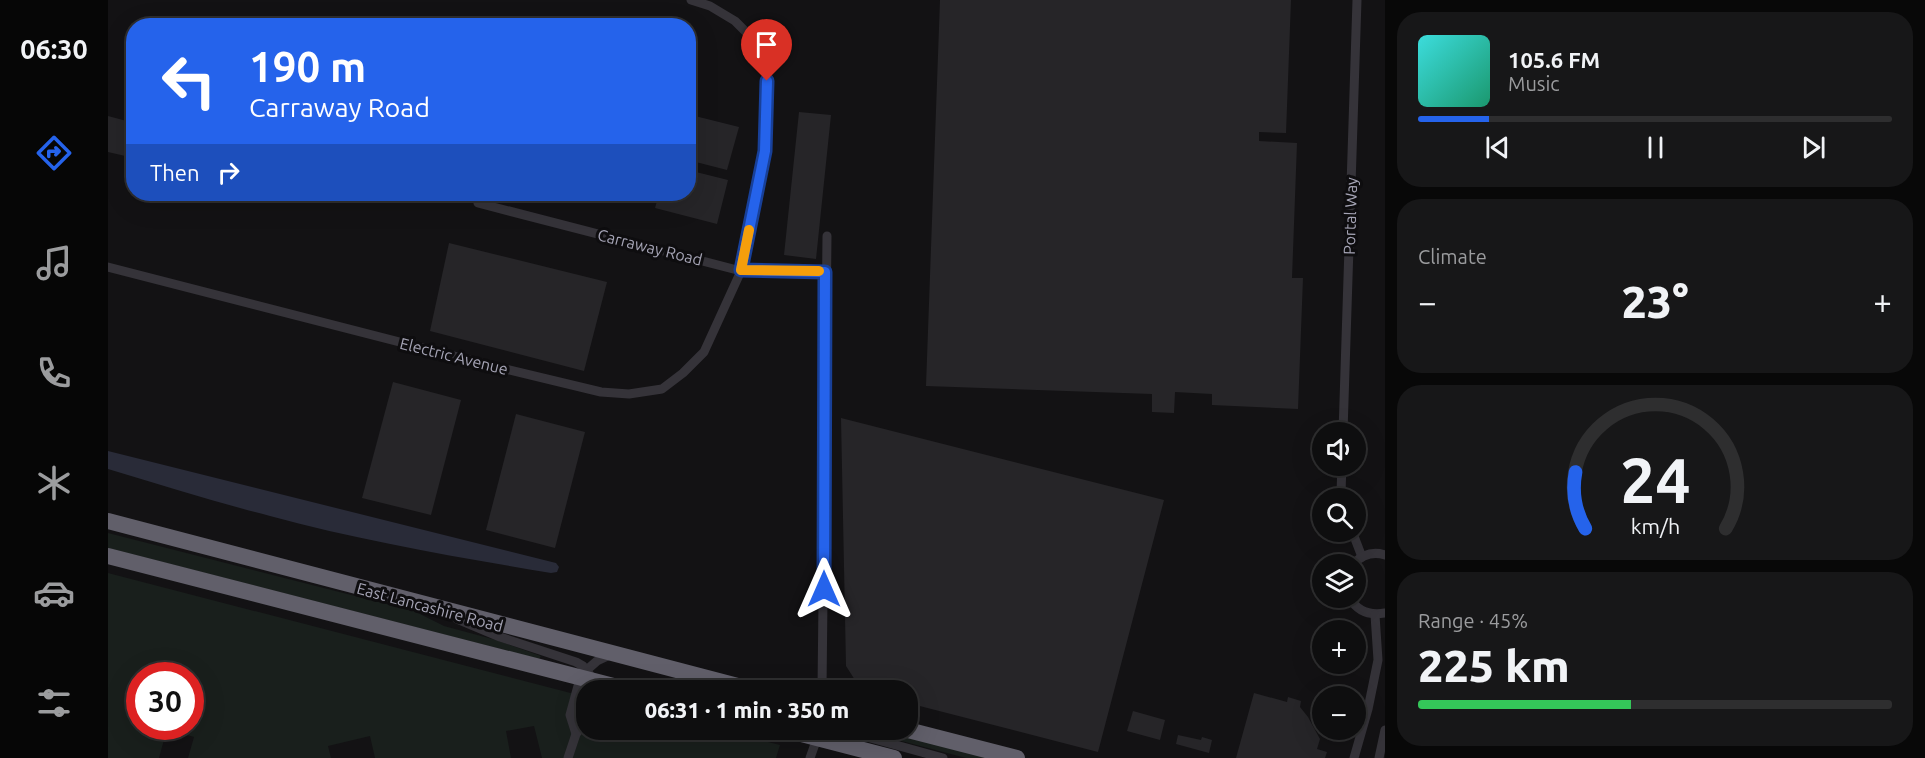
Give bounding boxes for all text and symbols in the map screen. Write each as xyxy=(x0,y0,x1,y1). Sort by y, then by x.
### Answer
pin xyxy=(741,19,792,81)
icon: arrive xyxy=(750,28,783,61)
text: 06:30 xyxy=(20,34,88,64)
icon: left xyxy=(150,42,228,120)
text: 190 m xyxy=(249,43,366,90)
text: 105.6 FM xyxy=(1508,47,1600,72)
text: Music xyxy=(1508,72,1560,95)
text: Carraway Road xyxy=(249,92,430,122)
icon: previous xyxy=(1481,131,1514,164)
icon: pause xyxy=(1639,131,1672,164)
icon: next xyxy=(1797,131,1830,164)
icon: directions xyxy=(33,132,75,174)
icon: right xyxy=(212,156,245,189)
text: Then xyxy=(150,160,200,185)
street label: Portal Way xyxy=(1340,177,1360,255)
street label: Carraway Road xyxy=(596,225,704,269)
icon: music xyxy=(33,242,75,284)
text: Climate xyxy=(1418,245,1487,268)
text: 23° xyxy=(1621,276,1689,327)
text: − xyxy=(1418,283,1437,320)
text: + xyxy=(1873,283,1892,320)
street label: Electric Avenue xyxy=(398,334,510,378)
icon: phone xyxy=(33,352,75,394)
map controls xyxy=(1312,422,1366,740)
button: sound xyxy=(1312,422,1366,476)
text: 24 xyxy=(1620,445,1690,515)
icon: climate xyxy=(33,462,75,504)
button: search xyxy=(1312,488,1366,542)
text: km/h xyxy=(1630,515,1680,539)
button: layers xyxy=(1312,554,1366,608)
position arrow xyxy=(792,557,856,621)
icon: car xyxy=(33,572,75,614)
street label: East Lancashire Road xyxy=(355,579,505,635)
text: Range · 45% xyxy=(1418,609,1528,632)
button: + xyxy=(1312,620,1366,674)
text: 225 km xyxy=(1418,640,1570,691)
speed limit sign: 30 xyxy=(126,662,204,740)
icon: filters xyxy=(33,682,75,724)
button: − xyxy=(1312,686,1366,740)
text: 06:31 · 1 min · 350 m xyxy=(645,697,849,722)

